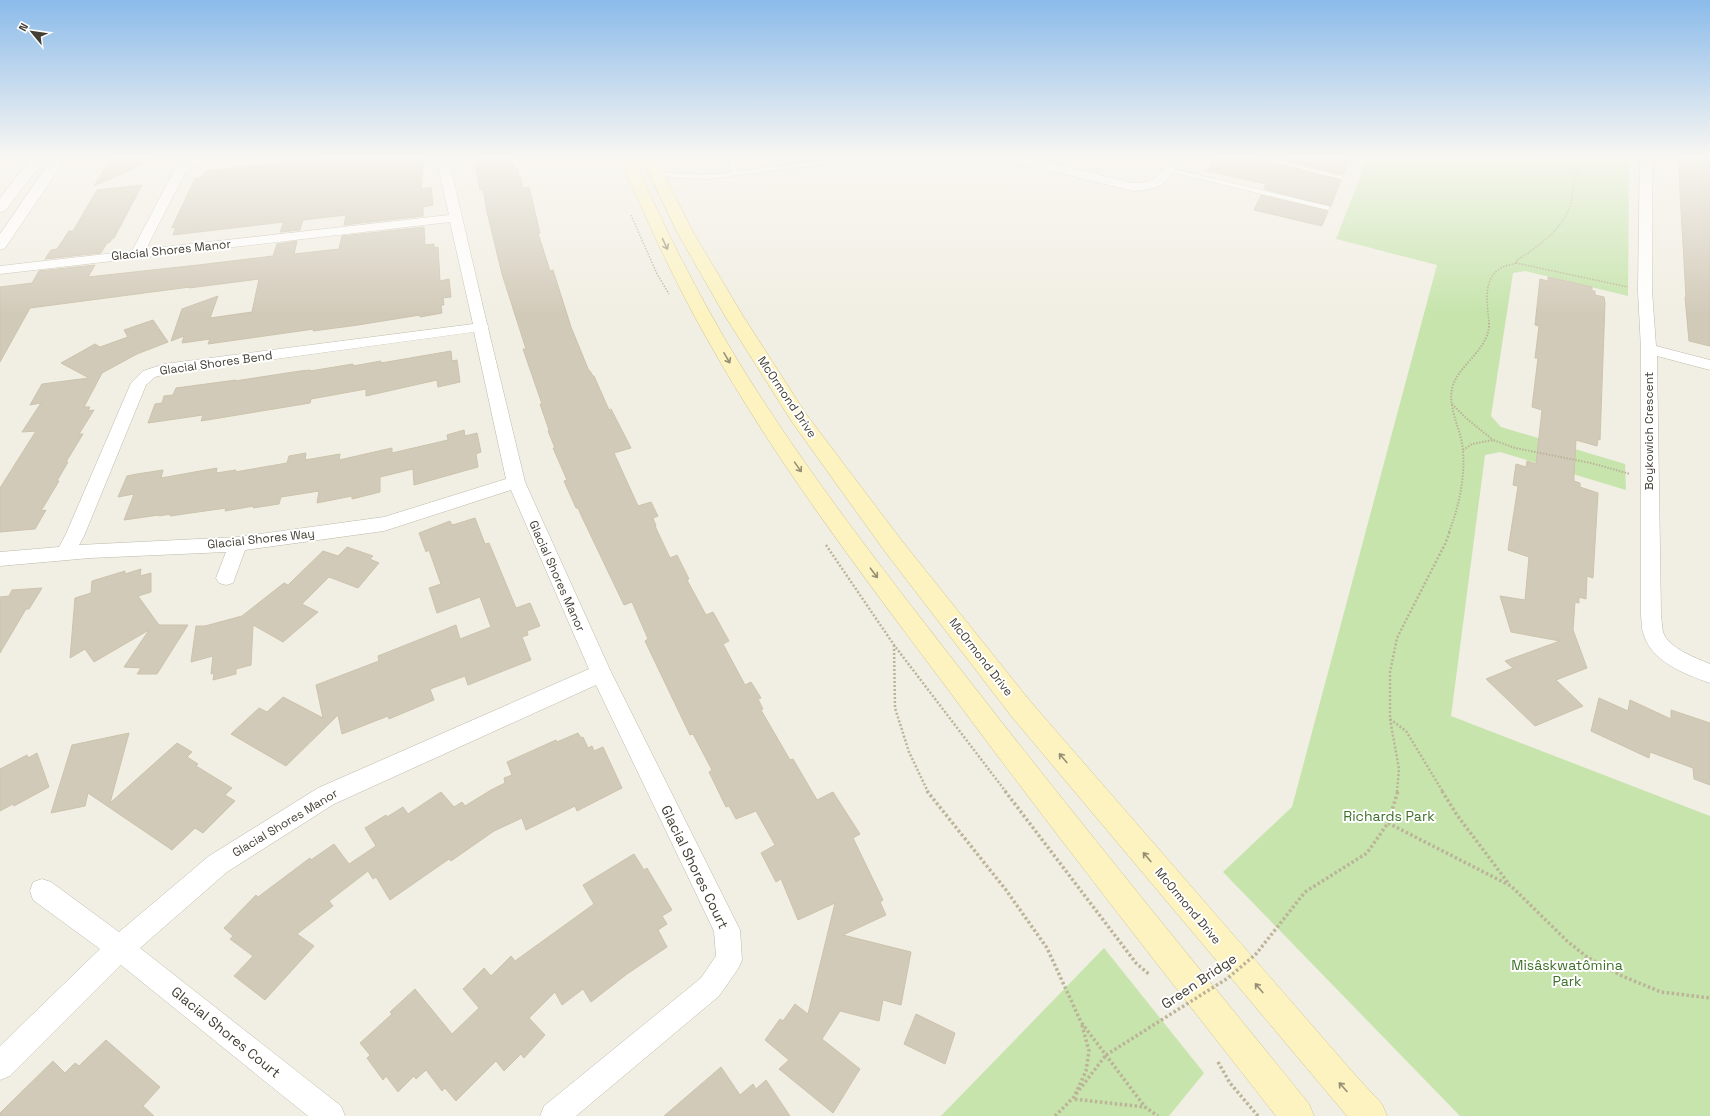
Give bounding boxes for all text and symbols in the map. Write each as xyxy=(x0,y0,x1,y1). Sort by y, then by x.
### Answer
north arrow xyxy=(12,12,52,52)
text: N xyxy=(15,21,31,34)
street label: Glacial Shores Manor xyxy=(110,236,232,264)
one-way arrow xyxy=(662,238,669,250)
street label: Glacial Shores Bend xyxy=(159,347,273,379)
one-way arrow xyxy=(724,352,732,364)
street label: McOrmond Drive xyxy=(754,353,820,441)
street label: Boykowich Crescent xyxy=(1641,372,1657,490)
one-way arrow xyxy=(794,461,802,472)
street label: Glacial Shores Manor xyxy=(525,518,589,635)
street label: Glacial Shores Way xyxy=(206,525,316,553)
one-way arrow xyxy=(869,567,878,578)
street label: McOrmond Drive xyxy=(946,615,1016,699)
one-way arrow xyxy=(1059,753,1068,763)
street label: Glacial Shores Manor xyxy=(229,785,341,861)
street label: Glacial Shores Court xyxy=(657,802,733,932)
park label: Richards Park xyxy=(1343,807,1435,825)
one-way arrow xyxy=(1143,852,1152,863)
street label: McOrmond Drive xyxy=(1151,865,1225,947)
street label: Green Bridge xyxy=(1158,949,1240,1013)
park label: Misâskwatômina Park xyxy=(1511,956,1623,990)
street label: Glacial Shores Court xyxy=(168,982,284,1082)
one-way arrow xyxy=(1254,983,1263,994)
one-way arrow xyxy=(1339,1083,1348,1093)

